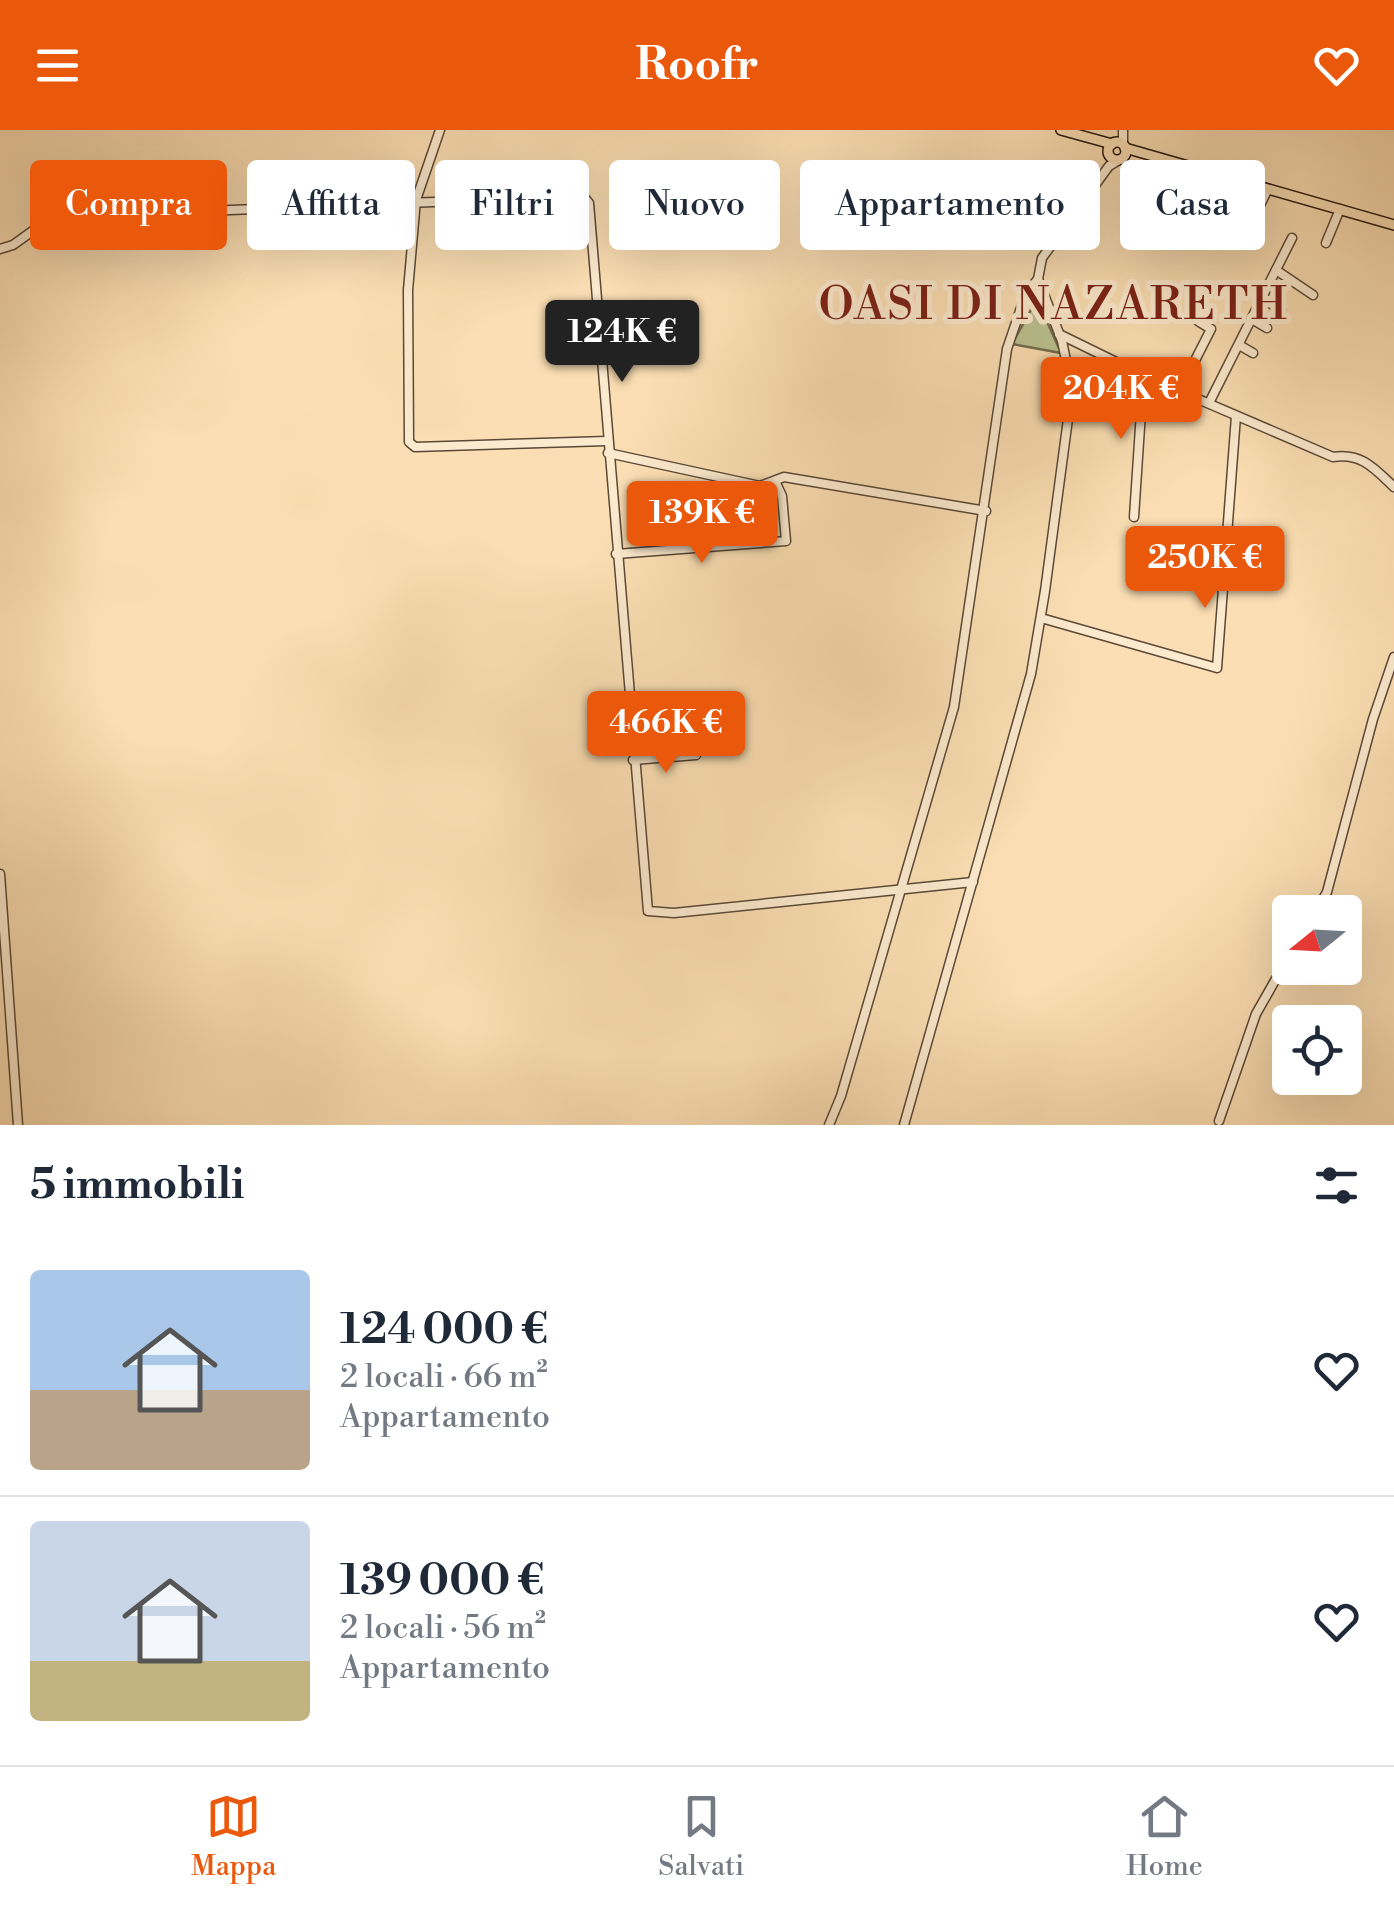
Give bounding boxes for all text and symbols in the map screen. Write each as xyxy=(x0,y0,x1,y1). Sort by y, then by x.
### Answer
text: Roofr xyxy=(635,37,759,94)
icon: menu xyxy=(30,38,85,93)
icon: heart xyxy=(1309,38,1364,93)
chip: Compra xyxy=(30,160,227,250)
chip: Affitta xyxy=(247,160,415,250)
chip: Filtri xyxy=(435,160,589,250)
chip: Nuovo xyxy=(609,160,780,250)
chip: Appartamento xyxy=(800,160,1100,250)
chip: Casa xyxy=(1120,160,1265,250)
district label: OASI DI NAZARETH xyxy=(819,277,1289,334)
pin: 124K € xyxy=(541,300,703,385)
text: 124K € xyxy=(567,312,677,352)
pin: 204K € xyxy=(1040,357,1202,442)
text: 204K € xyxy=(1063,369,1179,409)
pin: 139K € xyxy=(621,481,783,566)
text: 139K € xyxy=(649,493,755,533)
pin: 250K € xyxy=(1124,526,1286,611)
text: 250K € xyxy=(1147,538,1263,578)
pin: 466K € xyxy=(585,691,747,776)
text: 466K € xyxy=(609,703,723,743)
north arrow xyxy=(1272,895,1362,985)
map controls xyxy=(1272,895,1362,1095)
button: locate xyxy=(1272,1005,1362,1095)
icon: filters xyxy=(1309,1158,1364,1213)
text: 5 immobili xyxy=(30,1159,244,1212)
text: 124 000 € xyxy=(340,1304,548,1357)
icon: home xyxy=(110,1310,230,1430)
icon: heart xyxy=(1309,1343,1364,1398)
text: 2 locali · 66 m² xyxy=(340,1357,548,1397)
text: Appartamento xyxy=(340,1397,550,1437)
text: 139 000 € xyxy=(340,1555,544,1608)
icon: home xyxy=(110,1561,230,1681)
icon: heart xyxy=(1309,1594,1364,1649)
text: 2 locali · 56 m² xyxy=(340,1608,546,1648)
text: Appartamento xyxy=(340,1648,550,1688)
tab: Mappa xyxy=(191,1789,276,1884)
tab: Salvati xyxy=(658,1789,744,1884)
tab: Home xyxy=(1126,1789,1203,1884)

